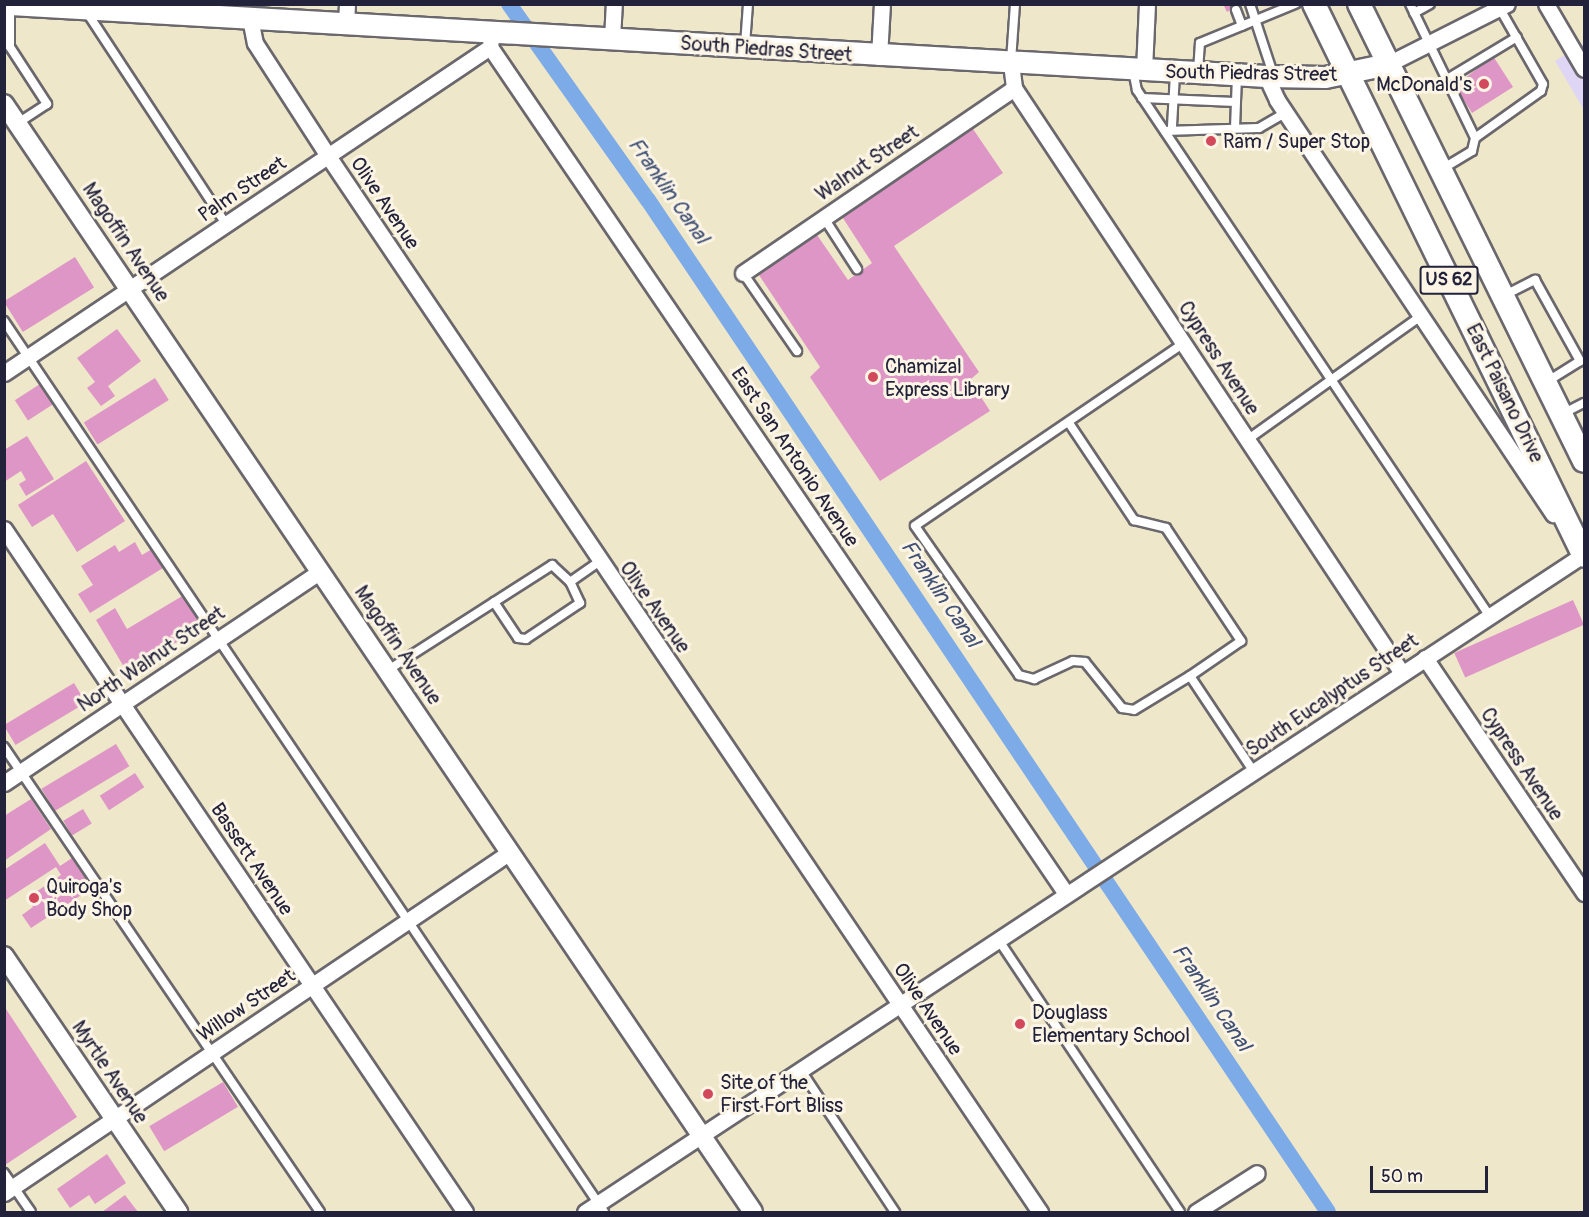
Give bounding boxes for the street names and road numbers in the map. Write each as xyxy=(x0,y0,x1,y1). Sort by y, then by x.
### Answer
street label: South Piedras Street xyxy=(679,31,853,67)
street label: South Piedras Street xyxy=(1165,59,1337,87)
street label: Walnut Street xyxy=(811,120,923,206)
street label: Palm Street xyxy=(194,151,290,227)
street label: Olive Avenue xyxy=(345,152,425,254)
street label: Magoffin Avenue xyxy=(77,178,175,306)
road number: US 62 xyxy=(1419,265,1479,295)
street label: Cypress Avenue xyxy=(1173,297,1265,419)
street label: East Paisano Drive xyxy=(1461,320,1549,466)
street label: East San Antonio Avenue xyxy=(726,363,864,551)
street label: Olive Avenue xyxy=(615,557,695,657)
street label: Magoffin Avenue xyxy=(349,581,447,709)
street label: North Walnut Street xyxy=(73,601,229,717)
street label: South Eucalyptus Street xyxy=(1241,628,1423,762)
street label: Cypress Avenue xyxy=(1476,703,1568,825)
street label: Bassett Avenue xyxy=(206,798,298,920)
street label: Olive Avenue xyxy=(888,958,968,1060)
street label: Willow Street xyxy=(193,964,299,1046)
street label: Myrtle Avenue xyxy=(67,1016,153,1128)

